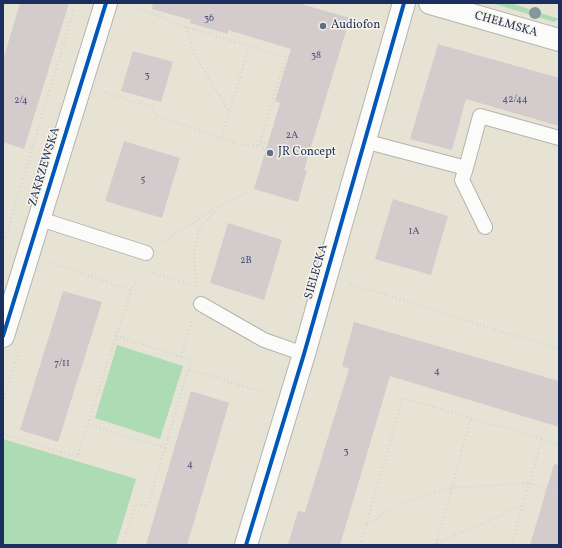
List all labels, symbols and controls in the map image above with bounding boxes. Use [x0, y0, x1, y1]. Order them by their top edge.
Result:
street label: CHEŁMSKA [473, 9, 539, 41]
house number: 36 [204, 13, 214, 25]
place label: Audiofon [331, 19, 380, 33]
marker: Audiofon [318, 21, 328, 31]
house number: 38 [311, 50, 321, 62]
house number: 3 [144, 70, 150, 82]
house number: 42/44 [502, 94, 528, 106]
house number: 2/4 [14, 95, 28, 107]
street label: ZAKRZEWSKA [26, 126, 64, 208]
house number: 2A [286, 130, 298, 142]
place label: JR Concept [278, 146, 336, 160]
marker: JR Concept [265, 148, 275, 158]
house number: 5 [141, 174, 145, 186]
house number: 1A [409, 226, 419, 238]
street label: SIELECKA [302, 243, 332, 301]
house number: 2B [240, 255, 252, 267]
house number: 7/11 [54, 358, 70, 370]
house number: 4 [434, 366, 440, 378]
house number: 3 [343, 446, 349, 458]
house number: 4 [187, 459, 193, 471]

